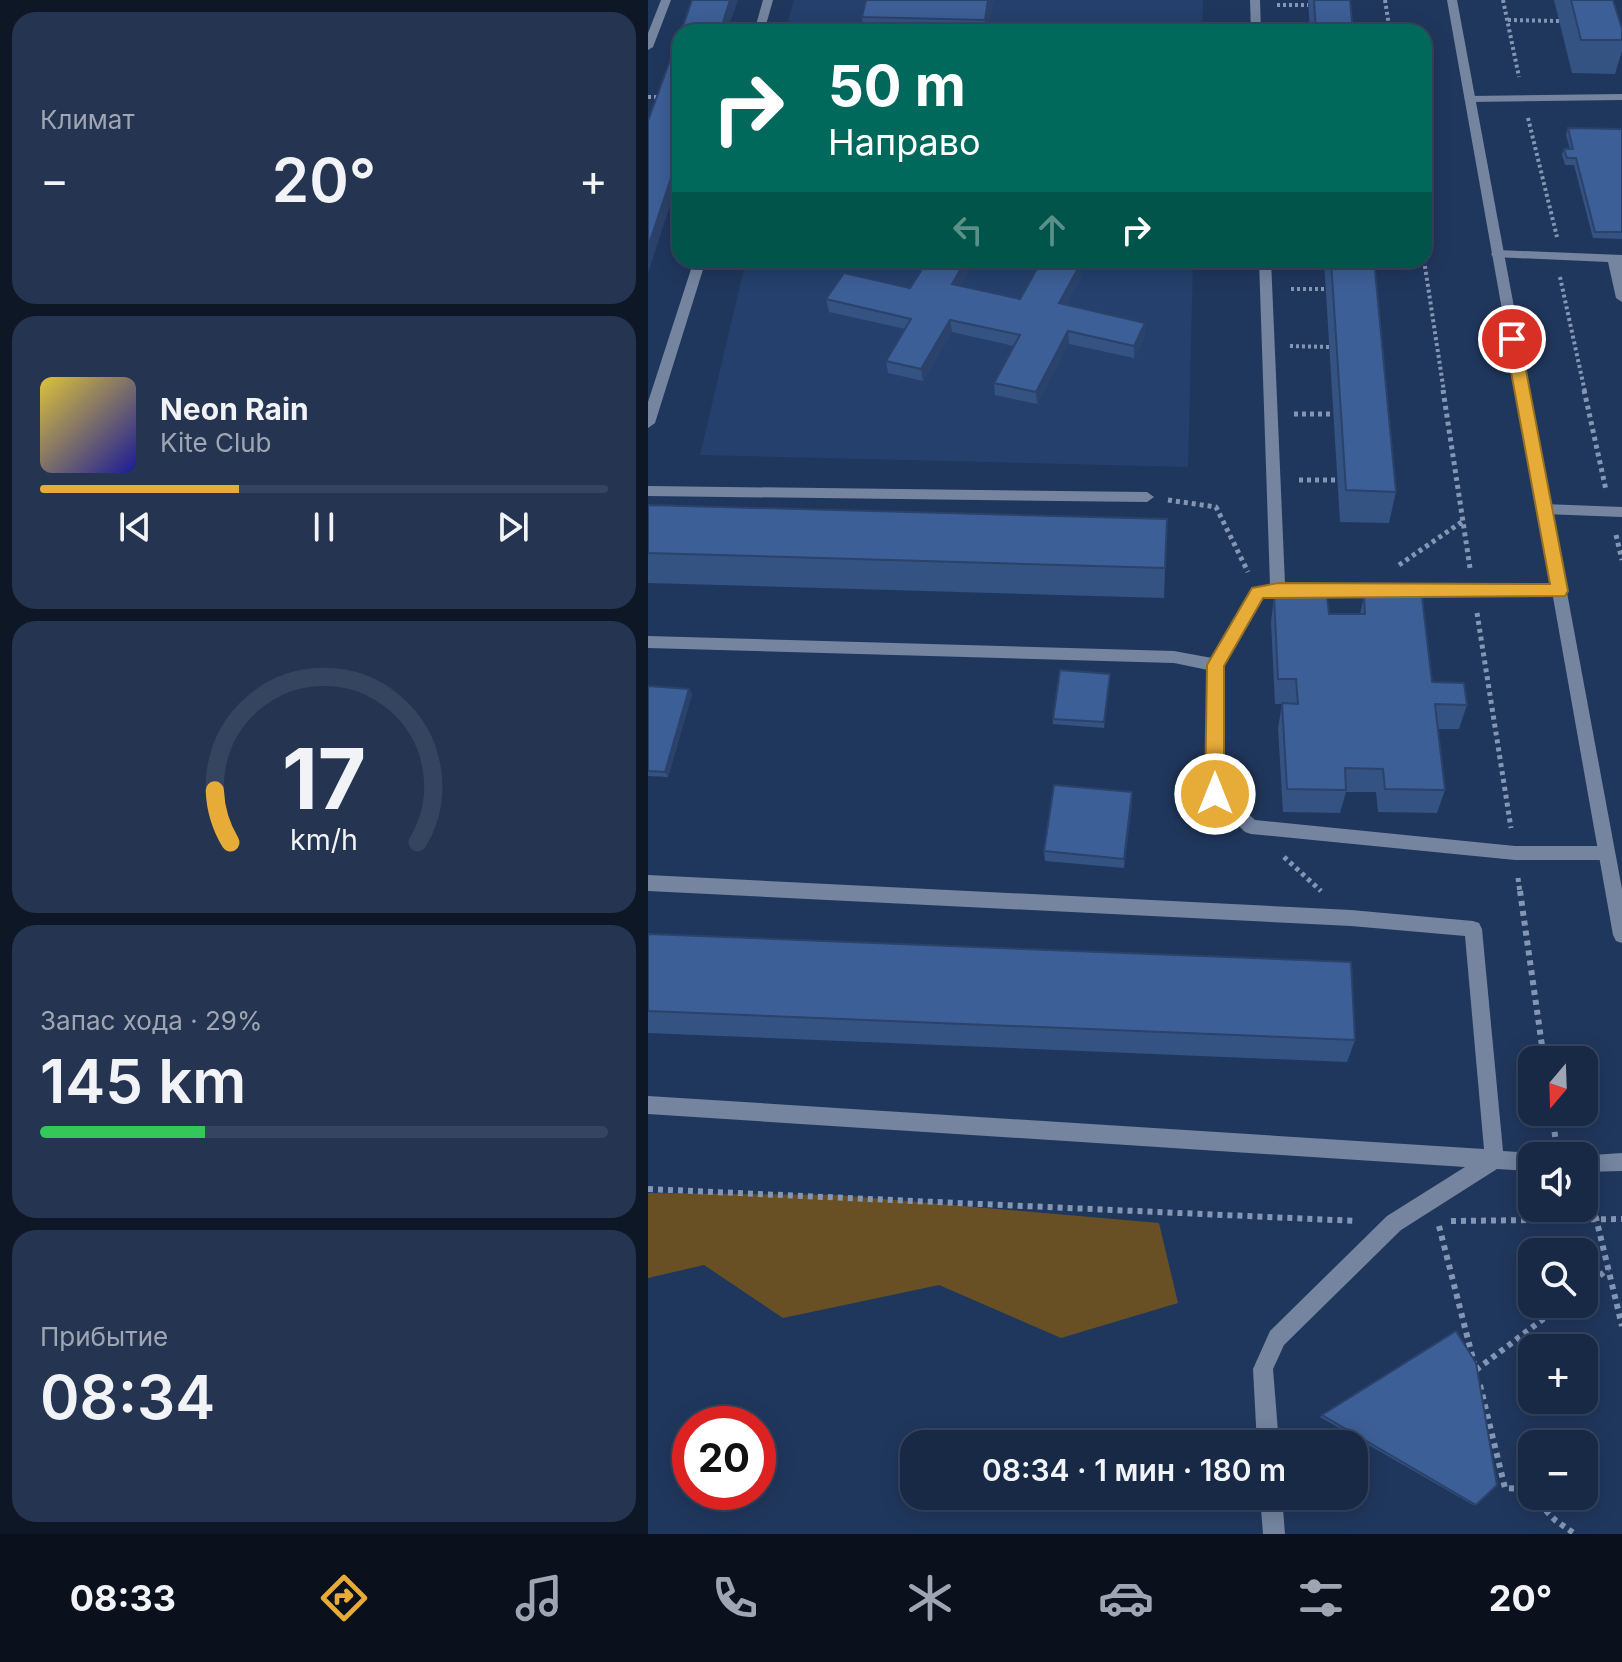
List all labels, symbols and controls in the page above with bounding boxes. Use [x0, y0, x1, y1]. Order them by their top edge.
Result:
text: 50 m [828, 52, 966, 120]
icon: right [696, 56, 800, 160]
text: Климат [40, 104, 135, 135]
text: Направо [828, 120, 981, 164]
text: 20° [272, 144, 376, 216]
text: − [40, 153, 69, 207]
text: + [579, 153, 608, 207]
icon: left [946, 208, 990, 252]
icon: ahead [1030, 208, 1074, 252]
icon: right [1114, 208, 1158, 252]
pin [1478, 305, 1546, 373]
icon: arrive [1490, 317, 1534, 361]
text: Neon Rain [160, 391, 309, 427]
text: Kite Club [160, 427, 271, 458]
icon: previous [113, 505, 157, 549]
icon: pause [302, 505, 346, 549]
icon: next [491, 505, 535, 549]
text: 17 [282, 728, 366, 829]
position arrow [1173, 752, 1257, 836]
text: km/h [290, 822, 358, 857]
text: Запас хода · 29% [40, 1005, 262, 1036]
text: 145 km [40, 1045, 246, 1117]
north arrow [1518, 1046, 1598, 1126]
map controls [1518, 1046, 1598, 1510]
button: sound [1518, 1142, 1598, 1222]
button: search [1518, 1238, 1598, 1318]
text: Прибытие [40, 1321, 168, 1352]
button: + [1518, 1334, 1598, 1414]
text: 08:34 [40, 1361, 215, 1433]
speed limit sign: 20 [672, 1406, 776, 1510]
button: − [1518, 1430, 1598, 1510]
text: 08:34 · 1 мин · 180 m [982, 1452, 1286, 1488]
icon: directions [316, 1570, 372, 1626]
icon: music [511, 1570, 567, 1626]
icon: phone [707, 1570, 763, 1626]
icon: climate [902, 1570, 958, 1626]
icon: car [1098, 1570, 1154, 1626]
icon: filters [1293, 1570, 1349, 1626]
text: 08:33 [70, 1576, 176, 1620]
text: 20° [1489, 1576, 1552, 1620]

